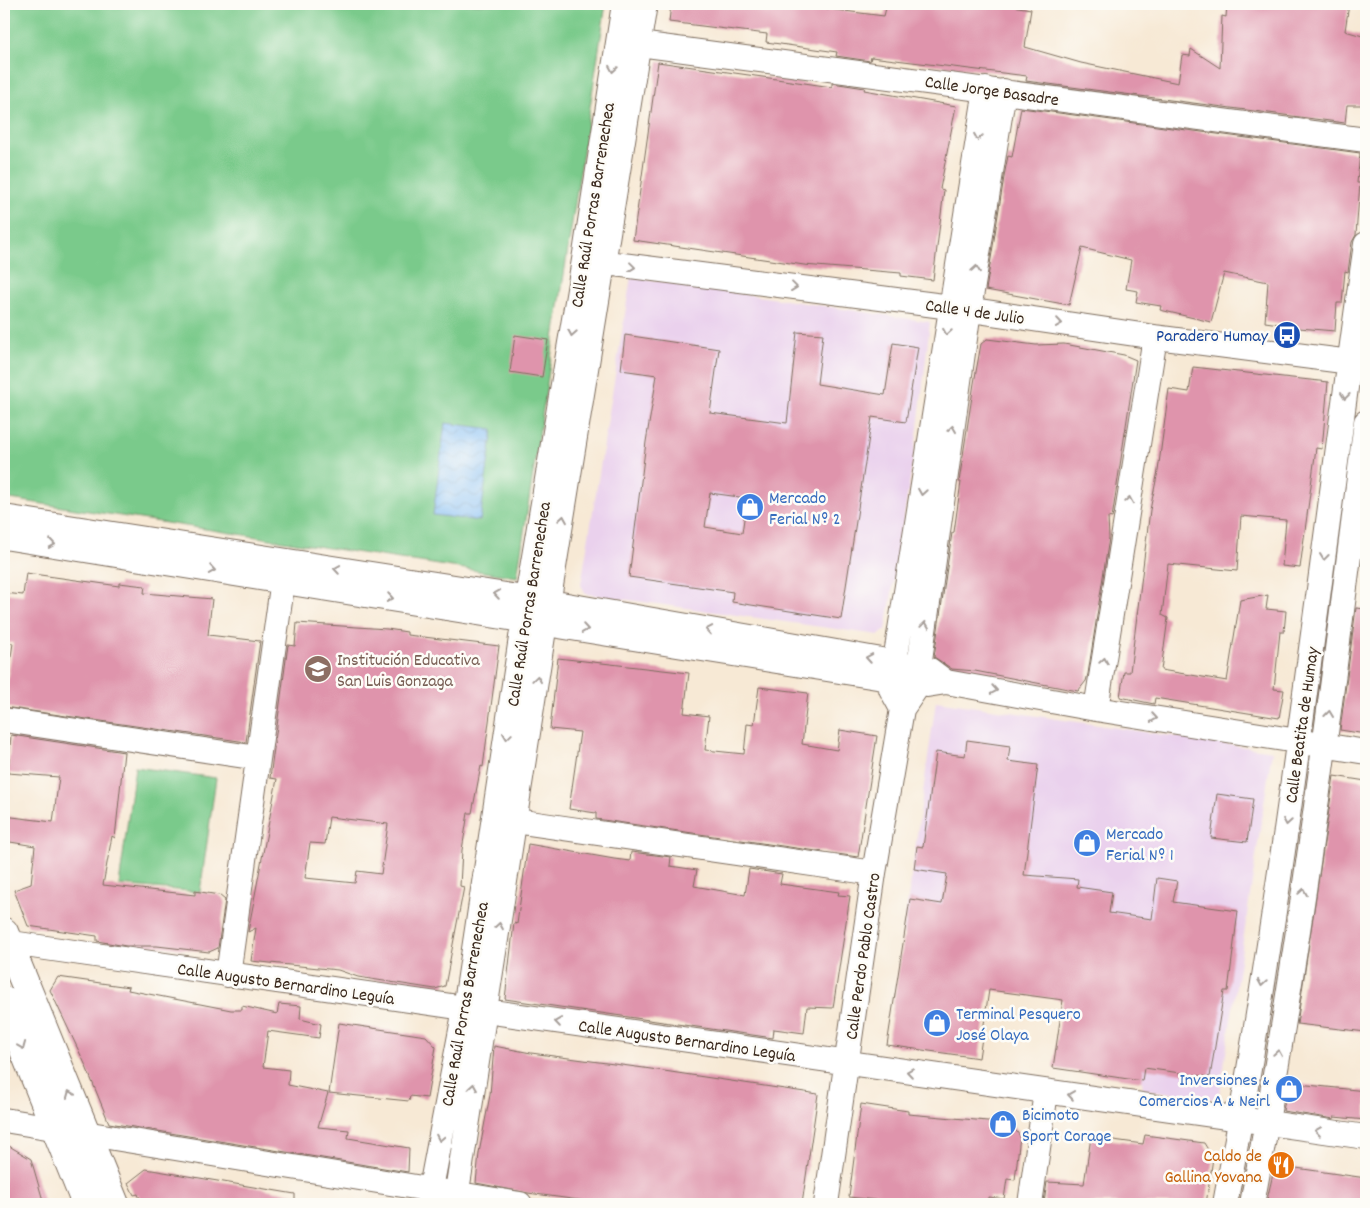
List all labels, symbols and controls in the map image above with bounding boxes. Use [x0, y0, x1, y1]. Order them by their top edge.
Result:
one-way arrow [608, 65, 619, 73]
street label: Calle Jorge Basadre [923, 71, 1060, 114]
street label: Calle Raúl Porras Barrenechea [566, 101, 623, 310]
one-way arrow [974, 132, 984, 141]
one-way arrow [629, 261, 637, 272]
one-way arrow [970, 264, 981, 272]
one-way arrow [790, 281, 798, 292]
street label: Calle 4 de Julio [923, 294, 1026, 333]
one-way arrow [1055, 317, 1063, 328]
bus stop icon: Paradero Humay [1272, 320, 1302, 350]
place label: Paradero Humay [1156, 325, 1269, 350]
one-way arrow [943, 328, 953, 336]
one-way arrow [567, 329, 577, 338]
one-way arrow [1340, 393, 1351, 401]
one-way arrow [947, 425, 957, 434]
place label: Mercado Ferial Nº 2 [769, 487, 841, 533]
one-way arrow [918, 488, 928, 497]
shop icon: Mercado Ferial Nº 2 [735, 492, 765, 522]
one-way arrow [1124, 496, 1134, 505]
street label: Calle Raúl Porras Barrenechea [502, 500, 559, 709]
one-way arrow [558, 515, 568, 523]
one-way arrow [48, 539, 56, 549]
one-way arrow [1319, 554, 1330, 562]
one-way arrow [208, 564, 217, 574]
one-way arrow [332, 564, 341, 574]
one-way arrow [493, 589, 501, 599]
one-way arrow [386, 592, 395, 602]
one-way arrow [919, 621, 930, 629]
one-way arrow [581, 624, 590, 634]
one-way arrow [705, 625, 713, 635]
street label: Calle Beatita de Humay [1280, 645, 1327, 805]
place label: Institución Educativa San Luis Gonzaga [337, 649, 480, 695]
one-way arrow [865, 653, 874, 663]
school or university icon: Institución Educativa San Luis Gonzaga [303, 654, 333, 684]
one-way arrow [1098, 656, 1108, 665]
one-way arrow [531, 675, 542, 683]
one-way arrow [989, 685, 998, 695]
one-way arrow [1324, 710, 1334, 718]
one-way arrow [1150, 713, 1158, 723]
one-way arrow [503, 731, 513, 740]
one-way arrow [1283, 818, 1293, 827]
place label: Mercado Ferial Nº 1 [1106, 823, 1174, 869]
shop icon: Mercado Ferial Nº 1 [1072, 828, 1102, 858]
street label: Calle Perdo Pablo Castro [840, 871, 889, 1041]
one-way arrow [1297, 888, 1308, 896]
street label: Calle Raúl Porras Barrenechea [436, 900, 497, 1109]
one-way arrow [493, 922, 504, 930]
street label: Calle Augusto Bernardino Leguía [176, 958, 396, 1013]
one-way arrow [1258, 979, 1268, 987]
place label: Terminal Pesquero José Olaya [956, 1003, 1081, 1049]
shop icon: Terminal Pesquero José Olaya [922, 1008, 952, 1038]
street label: Calle Augusto Bernardino Leguía [577, 1015, 797, 1070]
one-way arrow [554, 1017, 562, 1028]
one-way arrow [16, 1041, 26, 1050]
one-way arrow [1273, 1048, 1283, 1057]
one-way arrow [905, 1067, 913, 1078]
place label: Inversiones & Comercios A & Neirl [1139, 1069, 1271, 1115]
shop icon: Inversiones & Comercios A & Neirl [1274, 1074, 1304, 1104]
one-way arrow [468, 1083, 478, 1091]
one-way arrow [66, 1090, 76, 1099]
one-way arrow [1066, 1090, 1074, 1101]
place label: Bicimoto Sport Corage [1022, 1104, 1112, 1150]
shop icon: Bicimoto Sport Corage [988, 1109, 1018, 1139]
one-way arrow [1314, 1126, 1322, 1136]
one-way arrow [435, 1133, 445, 1142]
place label: Caldo de Gallina Yovana [1164, 1145, 1263, 1191]
restaurant icon: Caldo de Gallina Yovana [1266, 1150, 1296, 1180]

